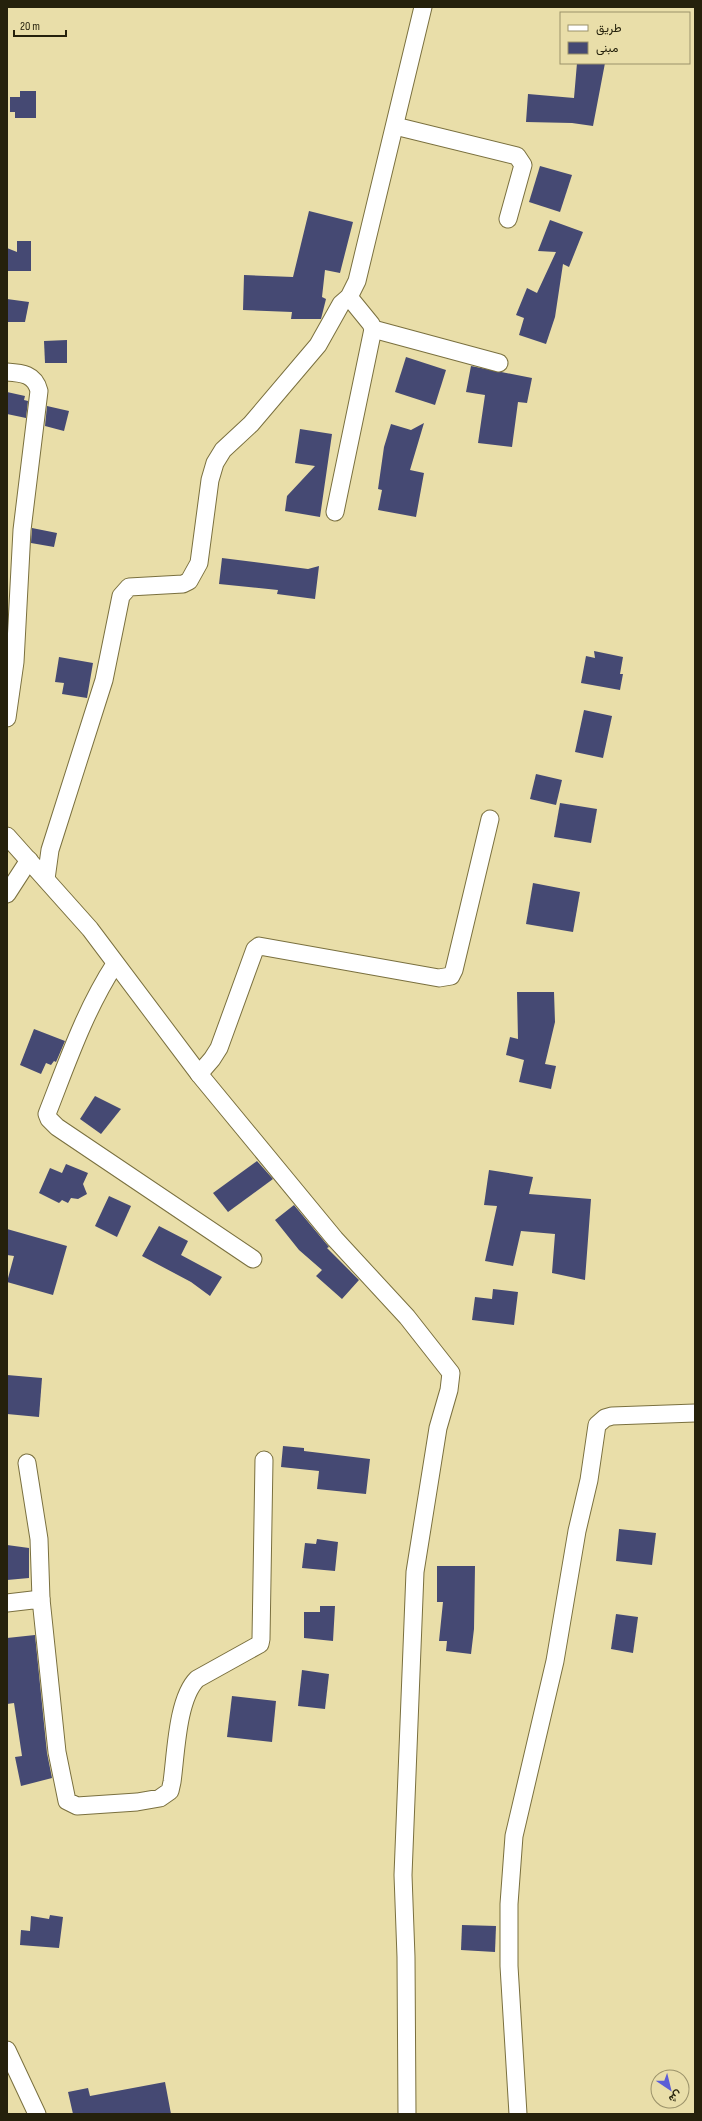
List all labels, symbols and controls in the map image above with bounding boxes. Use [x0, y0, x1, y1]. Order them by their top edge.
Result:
scale bar [14, 12, 66, 38]
legend [560, 12, 690, 64]
text: 20 m [20, 19, 40, 34]
text: طريق [596, 21, 622, 36]
text: مبنى [596, 41, 618, 56]
north arrow [650, 2069, 690, 2109]
text: ش [666, 2088, 685, 2106]

